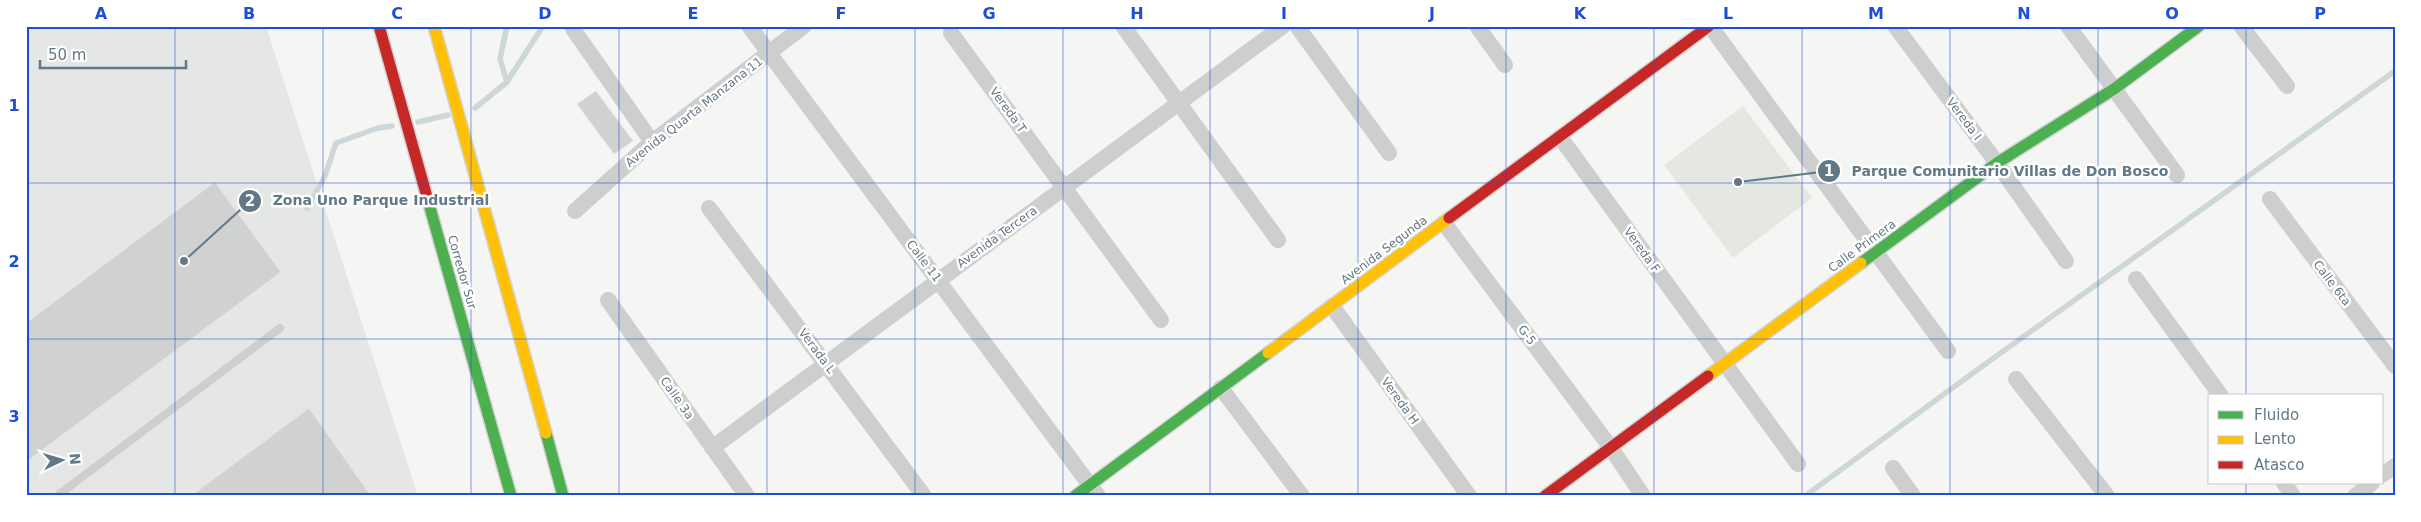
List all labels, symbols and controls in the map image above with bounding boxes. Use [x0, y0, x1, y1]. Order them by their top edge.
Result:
text: A [95, 4, 108, 23]
text: B [243, 4, 255, 23]
text: C [391, 4, 403, 23]
text: D [538, 4, 552, 23]
text: E [688, 4, 698, 23]
text: F [836, 4, 846, 23]
text: G [982, 4, 996, 23]
text: H [1130, 4, 1144, 23]
text: I [1281, 4, 1287, 23]
text: J [1428, 4, 1435, 23]
text: K [1574, 4, 1587, 23]
text: L [1723, 4, 1733, 23]
text: M [1868, 4, 1884, 23]
text: N [2017, 4, 2031, 23]
text: O [2165, 4, 2179, 23]
text: P [2314, 4, 2326, 23]
scale bar [40, 38, 186, 70]
text: 50 m [48, 46, 86, 64]
street label: Avenida Quarta Manzana 11 [623, 54, 765, 170]
street label: Vereda T [987, 85, 1030, 136]
street label: Vereda I [1944, 95, 1984, 143]
text: 1 [8, 96, 20, 115]
callout: Parque Comunitario Villas de Don Bosco [1817, 156, 2179, 185]
text: 1 [1824, 162, 1834, 180]
text: Parque Comunitario Villas de Don Bosco [1852, 163, 2169, 179]
callout: Zona Uno Parque Industrial [238, 186, 499, 215]
text: 2 [245, 192, 255, 210]
text: Zona Uno Parque Industrial [273, 192, 489, 208]
street label: Avenida Tercera [954, 203, 1040, 271]
street label: Avenida Segunda [1338, 213, 1430, 287]
street label: Calle Primera [1825, 217, 1899, 275]
street label: Vereda F [1621, 225, 1663, 275]
street label: Corredor Sur [445, 233, 479, 311]
street label: Calle 11 [904, 237, 944, 285]
text: 2 [8, 252, 20, 271]
street label: Calle 6ta [2310, 258, 2354, 308]
street label: G-5 [1515, 322, 1539, 348]
street label: Verada L [796, 326, 839, 376]
street label: Calle 3a [657, 374, 697, 422]
street label: Vereda H [1378, 375, 1422, 427]
legend [2208, 394, 2384, 484]
text: Fluido [2254, 406, 2299, 424]
text: 3 [8, 407, 20, 426]
text: Lento [2254, 430, 2296, 448]
north arrow [38, 434, 88, 484]
text: N [66, 452, 83, 465]
text: Atasco [2254, 456, 2304, 474]

